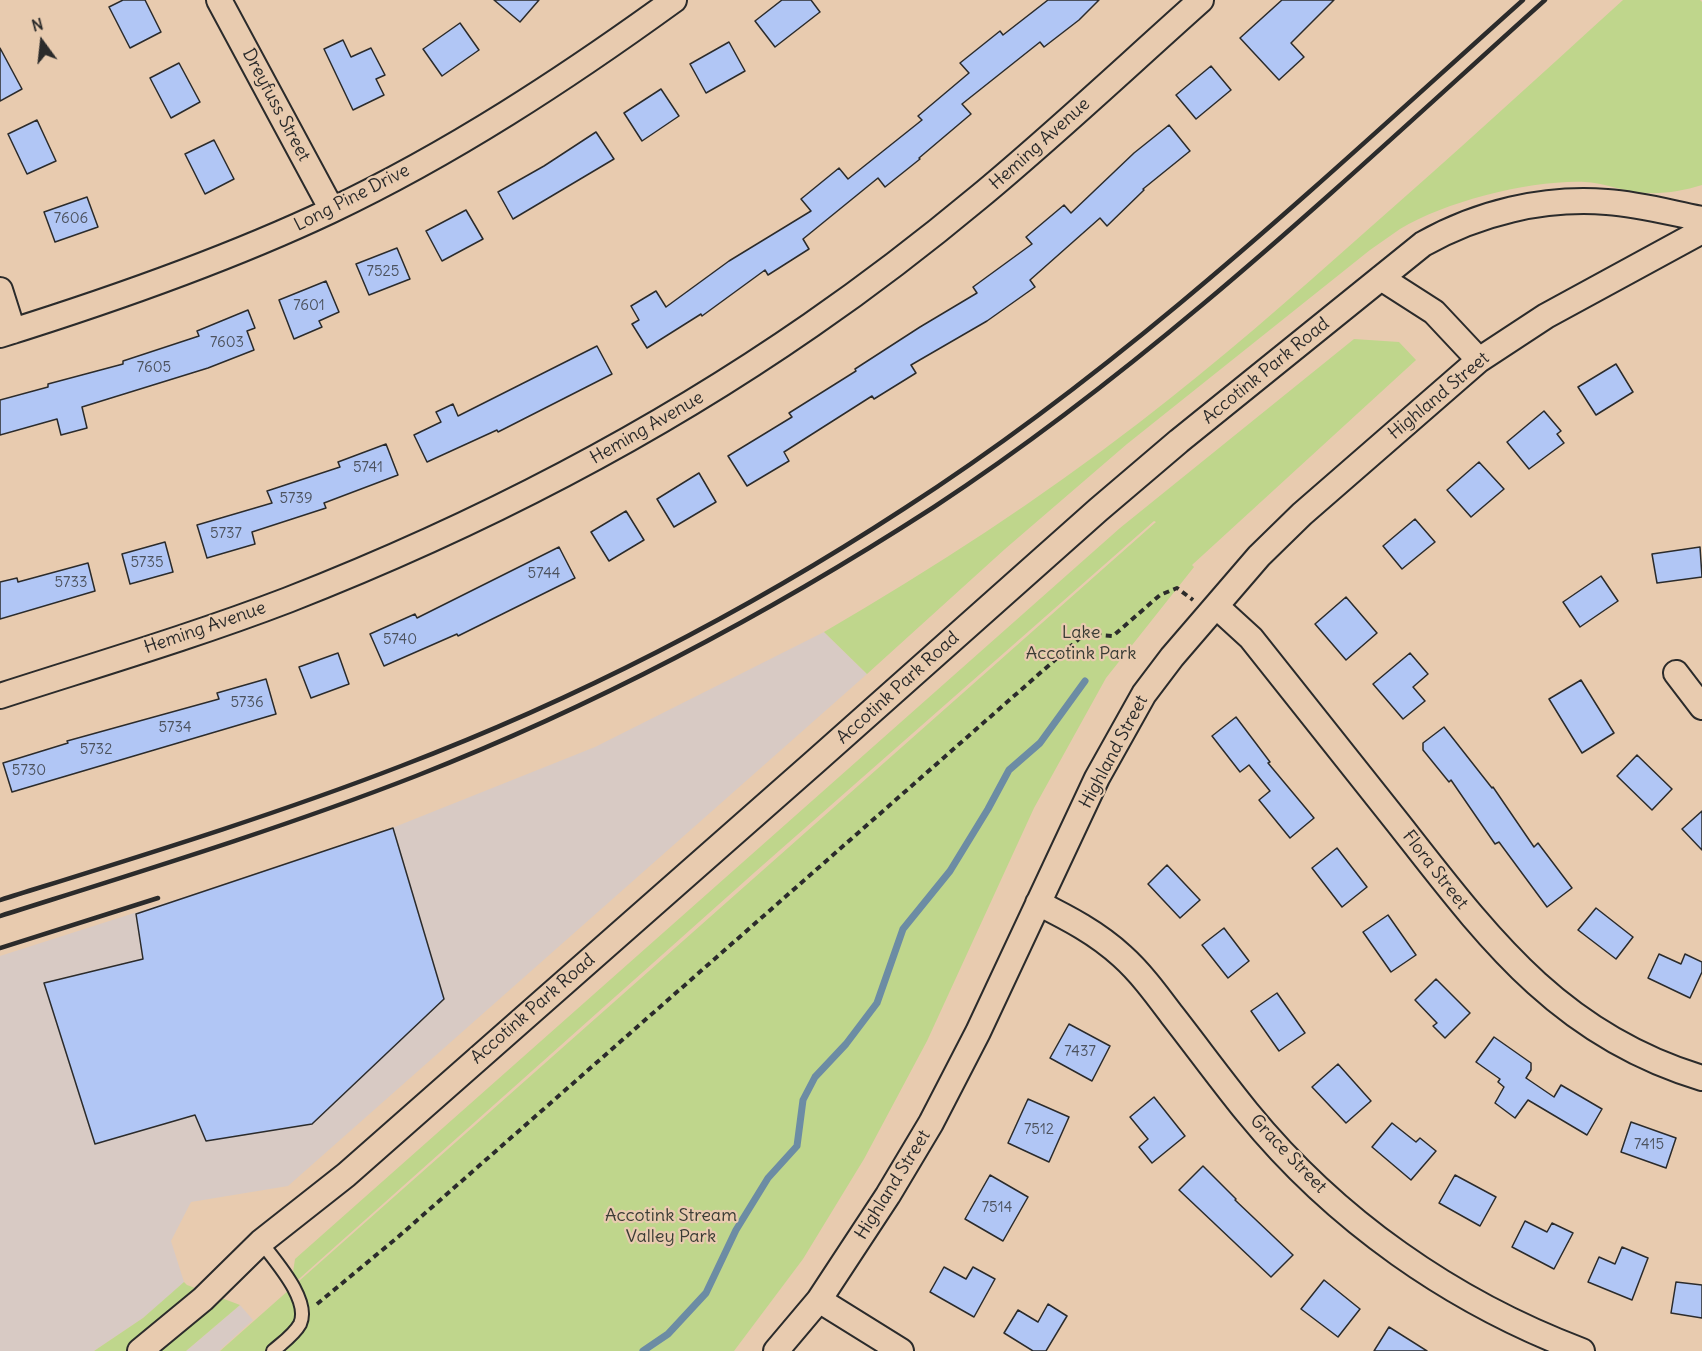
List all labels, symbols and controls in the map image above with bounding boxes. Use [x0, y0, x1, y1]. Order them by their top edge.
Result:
north arrow [12, 12, 72, 72]
text: N [29, 14, 45, 36]
street label: Dreyfuss Street [237, 45, 315, 165]
street label: Heming Avenue [985, 93, 1095, 195]
street label: Long Pine Drive [291, 160, 413, 236]
house number: 7606 [54, 210, 88, 228]
house number: 7525 [367, 263, 399, 281]
house number: 7601 [293, 297, 325, 315]
street label: Accotink Park Road [1198, 313, 1334, 429]
house number: 7603 [210, 334, 244, 352]
street label: Highland Street [1384, 348, 1494, 444]
house number: 7605 [137, 359, 171, 377]
street label: Heming Avenue [586, 387, 708, 469]
house number: 5741 [353, 459, 383, 477]
house number: 5739 [279, 490, 313, 508]
house number: 5737 [210, 525, 242, 543]
house number: 5735 [130, 554, 164, 572]
house number: 5744 [528, 565, 560, 583]
house number: 5733 [54, 574, 88, 592]
street label: Heming Avenue [141, 597, 269, 659]
park label: Lake Accotink Park [1026, 622, 1136, 664]
street label: Accotink Park Road [832, 627, 964, 749]
house number: 5740 [383, 631, 417, 649]
street label: Highland Street [1075, 692, 1153, 812]
house number: 5736 [230, 694, 264, 712]
house number: 5734 [158, 719, 192, 737]
house number: 5732 [80, 741, 112, 759]
house number: 5730 [12, 762, 46, 780]
street label: Flora Street [1398, 826, 1472, 914]
street label: Accotink Park Road [467, 949, 599, 1069]
house number: 7437 [1064, 1043, 1096, 1061]
street label: Grace Street [1245, 1110, 1331, 1198]
house number: 7512 [1024, 1121, 1054, 1139]
street label: Highland Street [851, 1126, 935, 1244]
house number: 7415 [1634, 1136, 1664, 1154]
house number: 7514 [982, 1199, 1012, 1217]
park label: Accotink Stream Valley Park [605, 1205, 737, 1248]

